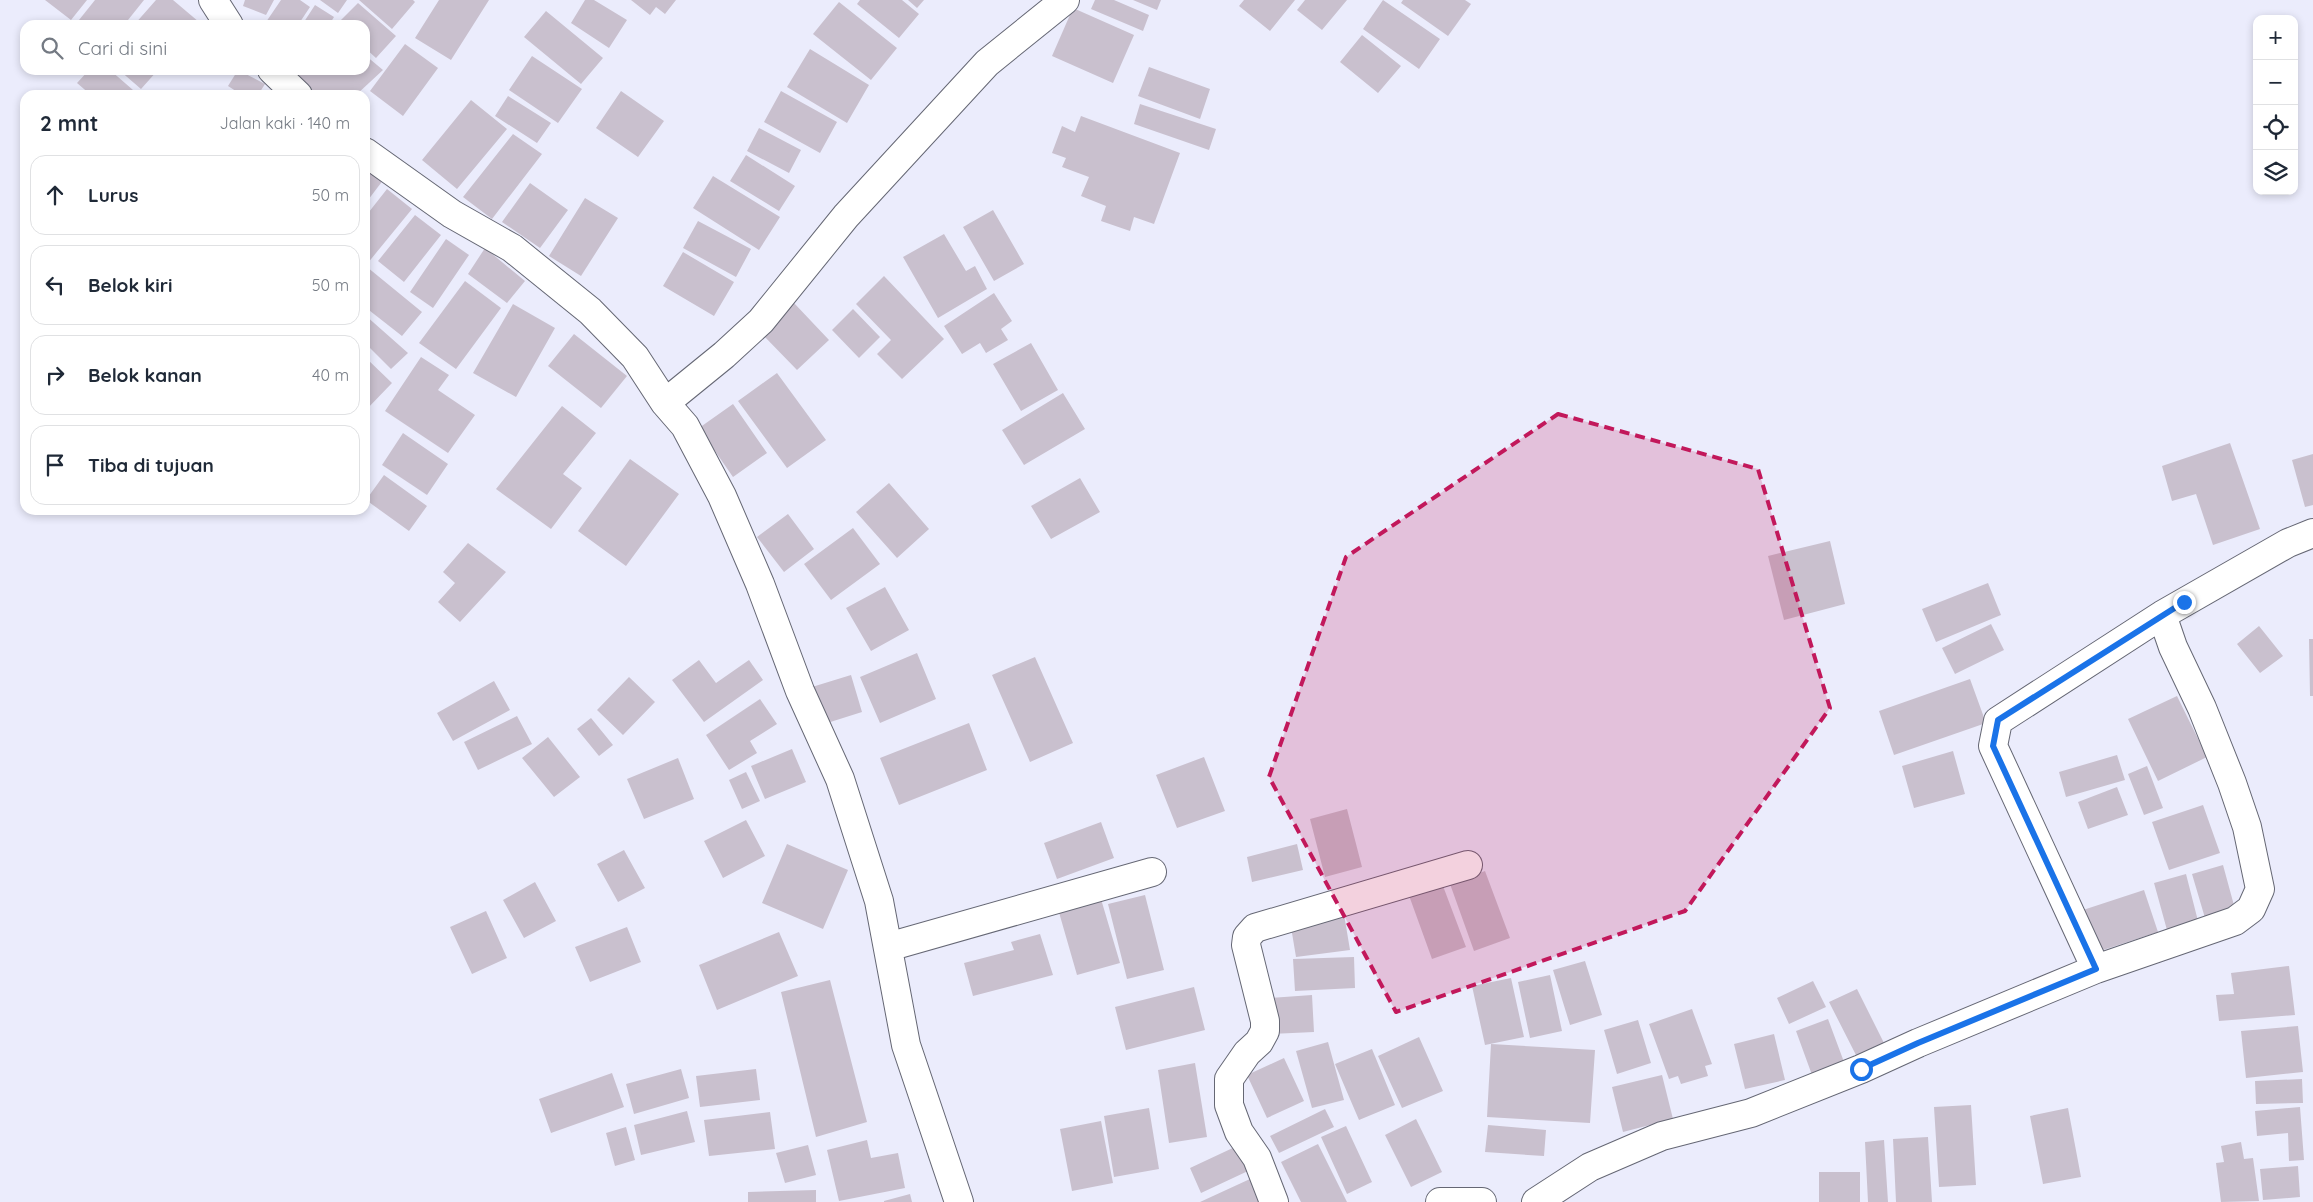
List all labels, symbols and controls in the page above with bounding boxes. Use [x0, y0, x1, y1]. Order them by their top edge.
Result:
map controls [2253, 15, 2298, 195]
button: + [2253, 15, 2298, 60]
search box [20, 20, 370, 75]
icon: search [38, 34, 66, 62]
text: Cari di sini [78, 36, 167, 60]
button: − [2253, 60, 2298, 105]
button: locate [2253, 105, 2298, 150]
text: 2 mnt [40, 110, 98, 136]
text: Jalan kaki · 140 m [220, 113, 350, 133]
button: layers [2253, 150, 2298, 195]
icon: ahead [41, 181, 69, 209]
text: Lurus [88, 183, 138, 207]
text: 50 m [312, 185, 349, 205]
icon: left [41, 271, 69, 299]
text: Belok kiri [88, 273, 173, 297]
text: 50 m [312, 275, 349, 295]
icon: right [41, 361, 69, 389]
text: Belok kanan [88, 363, 202, 387]
text: 40 m [312, 365, 349, 385]
icon: arrive [41, 451, 69, 479]
text: Tiba di tujuan [88, 453, 214, 477]
route end [2173, 591, 2196, 614]
route start [1850, 1058, 1873, 1081]

